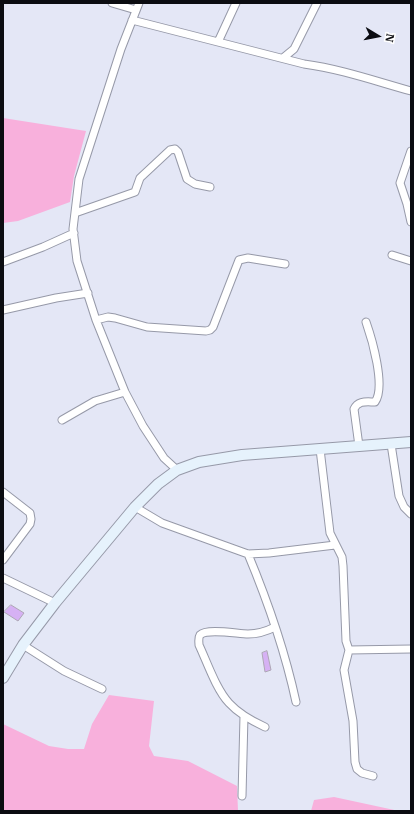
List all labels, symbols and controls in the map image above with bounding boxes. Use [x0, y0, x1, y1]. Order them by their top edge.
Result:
north arrow [358, 16, 398, 56]
text: N [382, 33, 397, 44]

